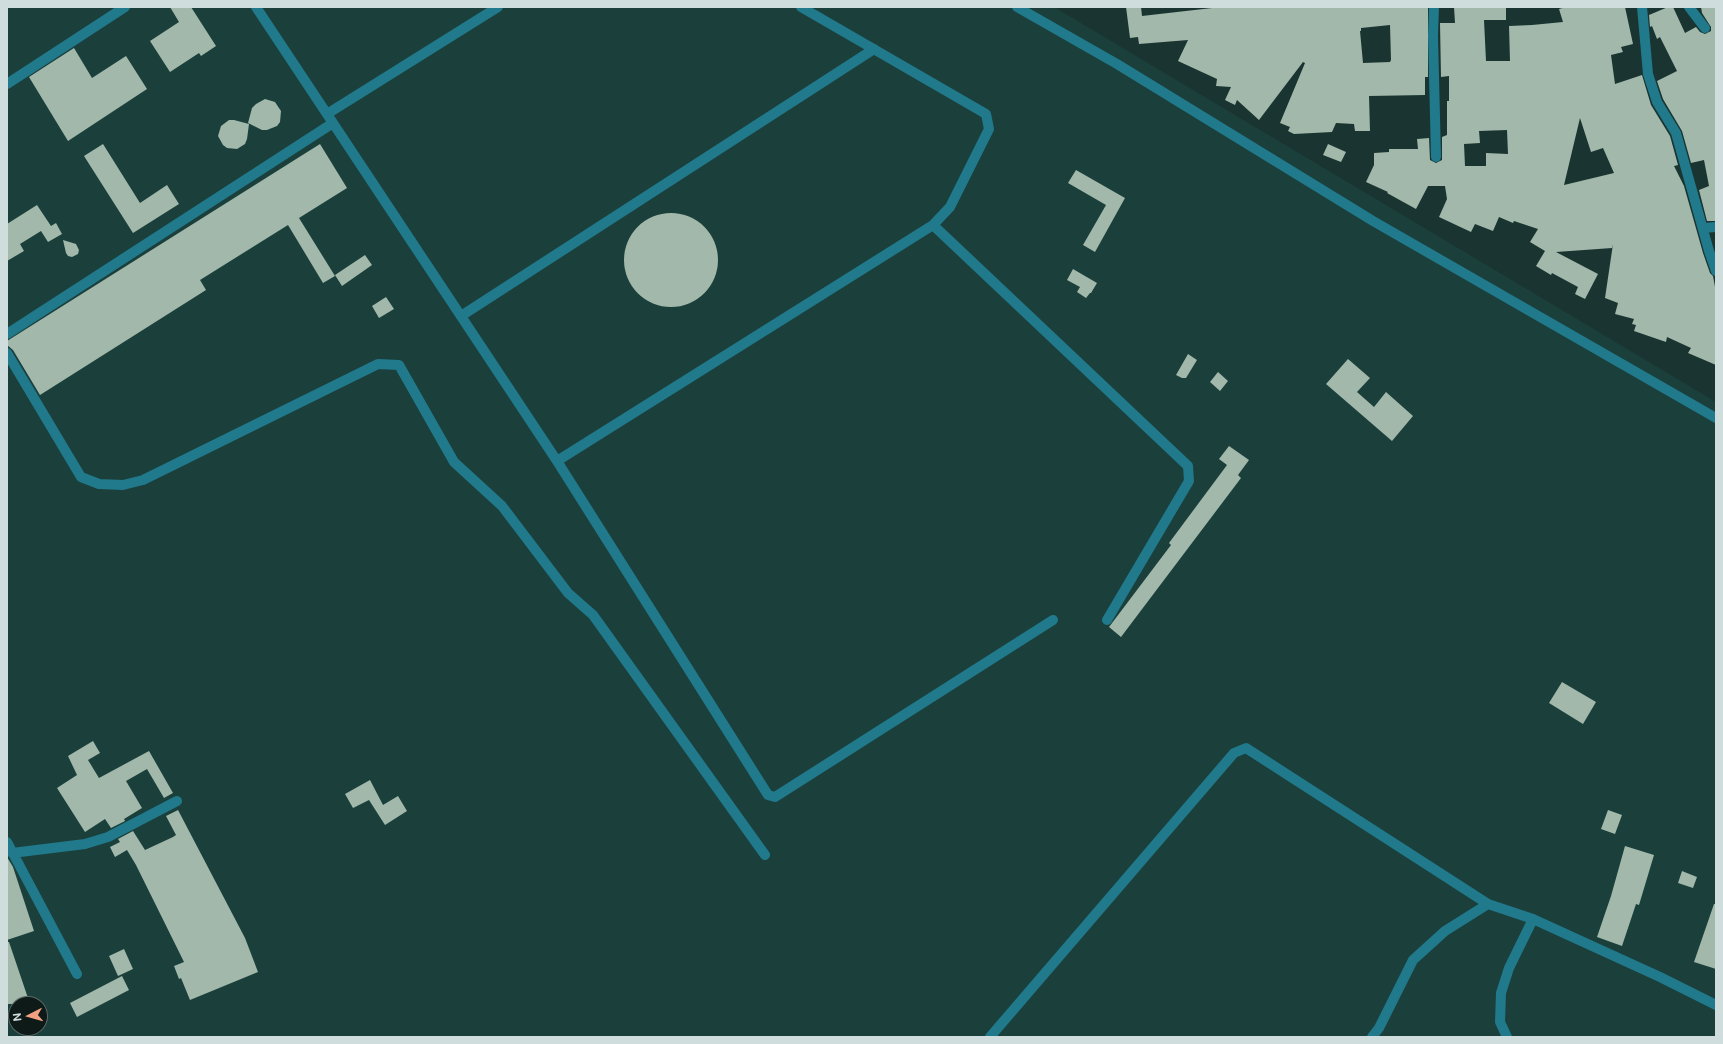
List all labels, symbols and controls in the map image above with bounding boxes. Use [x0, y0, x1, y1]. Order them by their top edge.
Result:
north arrow [8, 996, 48, 1036]
text: N [11, 1012, 23, 1022]

